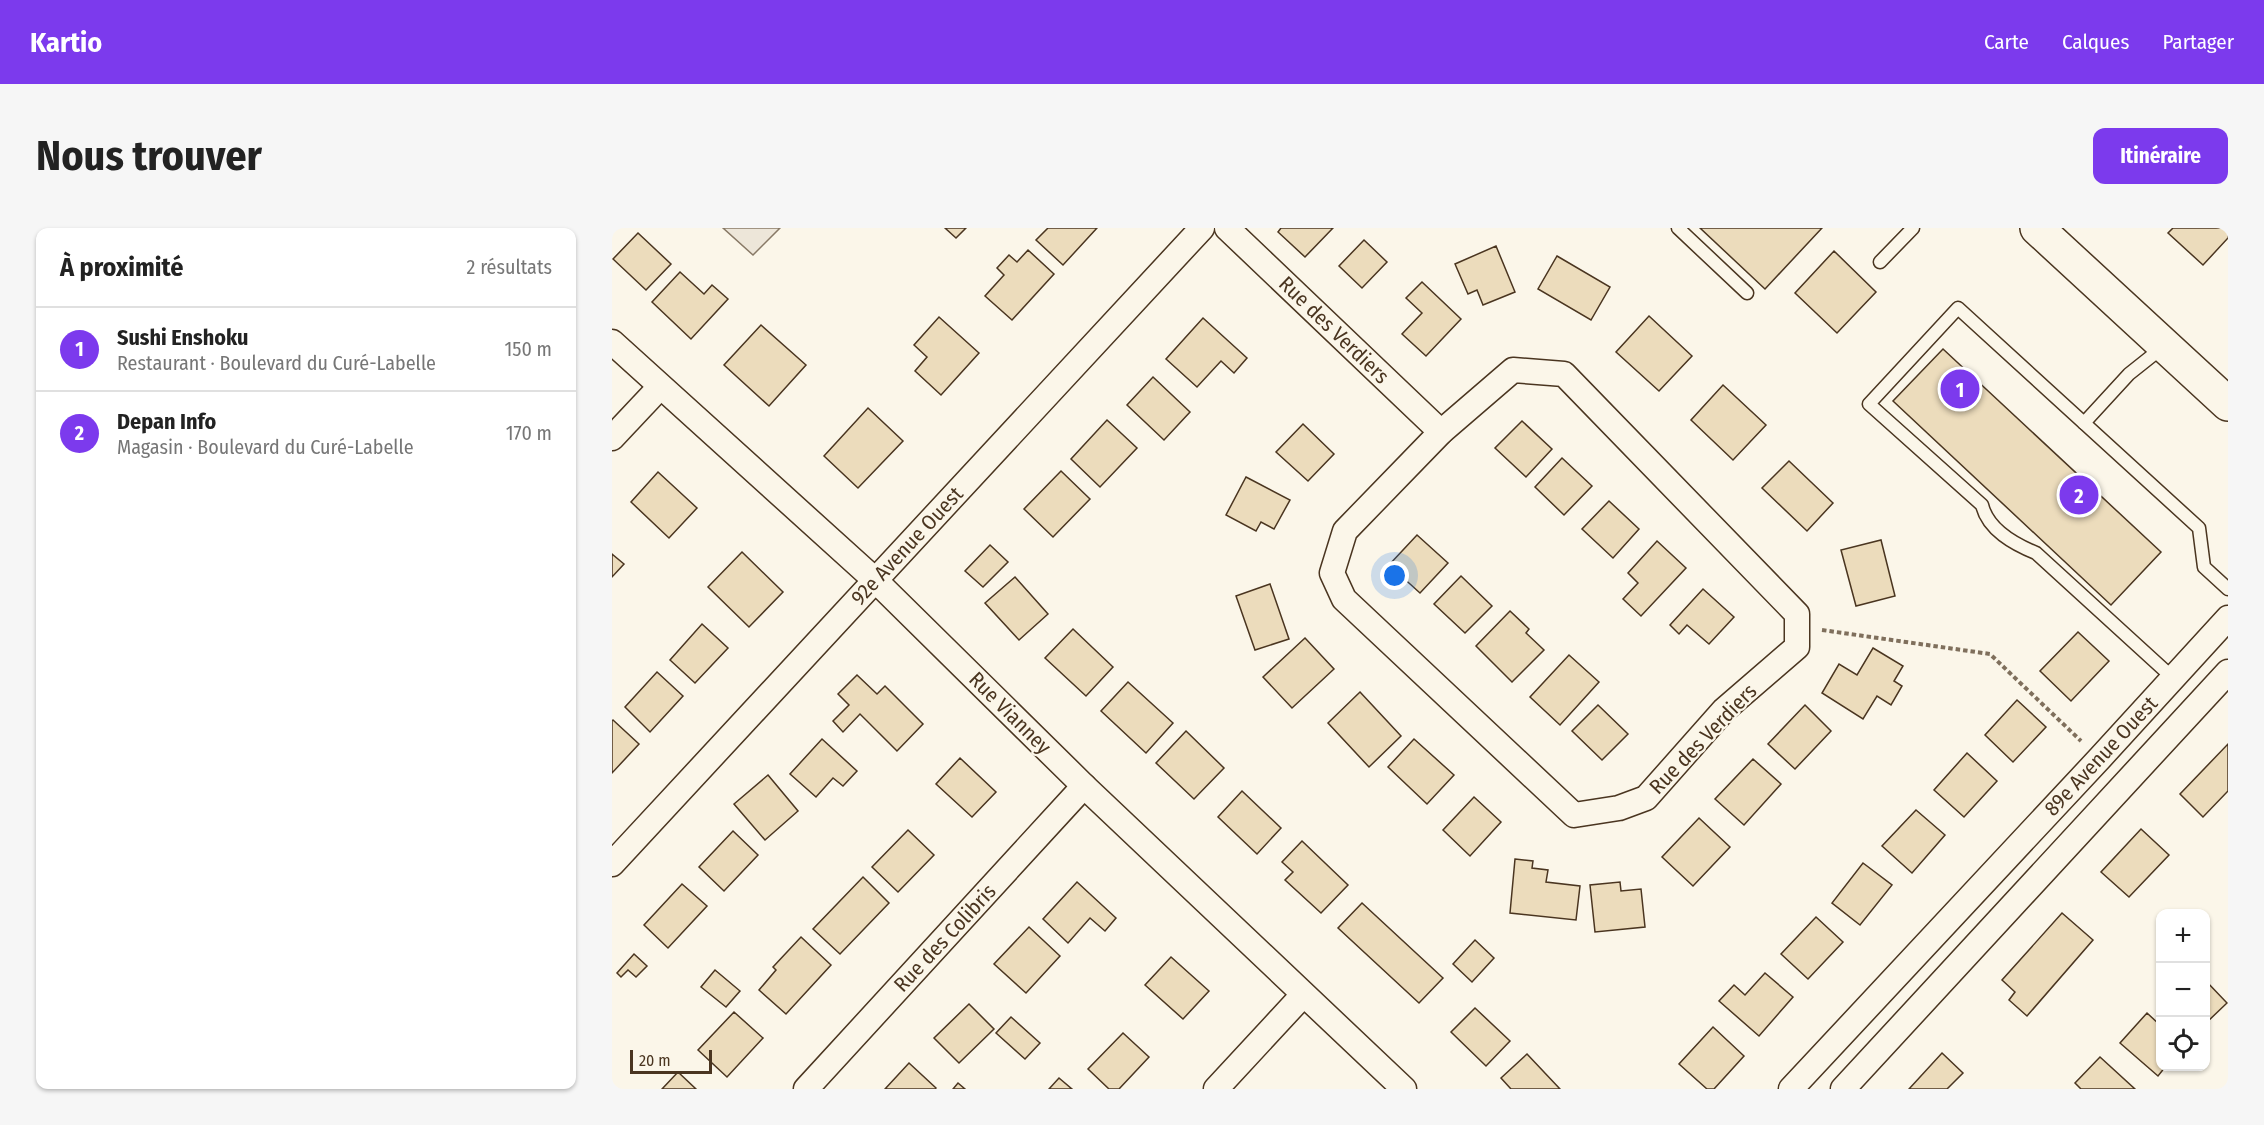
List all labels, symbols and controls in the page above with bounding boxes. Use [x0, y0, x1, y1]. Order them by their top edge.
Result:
text: Kartio [30, 26, 102, 59]
text: Carte [1984, 29, 2029, 55]
text: Calques [2062, 29, 2129, 55]
text: Partager [2162, 29, 2234, 55]
button: Itinéraire [2093, 128, 2228, 184]
text: Nous trouver [36, 131, 262, 181]
text: À proximité [60, 252, 183, 283]
text: 2 résultats [467, 255, 552, 279]
street label: Rue des Verdiers [1273, 271, 1395, 389]
text: Sushi Enshoku [117, 324, 248, 351]
text: 1 [75, 337, 84, 361]
text: 150 m [505, 337, 552, 361]
text: Restaurant · Boulevard du Curé-Labelle [117, 351, 436, 375]
pin: 1 [1940, 366, 1980, 412]
text: Depan Info [117, 408, 216, 435]
text: 2 [75, 421, 84, 445]
text: 170 m [506, 421, 552, 445]
text: Magasin · Boulevard du Curé-Labelle [117, 435, 414, 459]
pin: 2 [2060, 472, 2098, 518]
street label: 92e Avenue Ouest [846, 481, 969, 611]
your location [1380, 561, 1409, 590]
street label: Rue Vianney [963, 666, 1057, 760]
street label: Rue des Verdiers [1644, 678, 1762, 800]
street label: 89e Avenue Ouest [2039, 691, 2163, 821]
street label: Rue des Colibris [888, 879, 1002, 997]
map controls [2156, 909, 2210, 1071]
button: + [2156, 909, 2210, 963]
button: − [2156, 963, 2210, 1017]
button: locate [2156, 1017, 2210, 1071]
scale bar [630, 1047, 712, 1074]
text: 20 m [639, 1051, 670, 1070]

